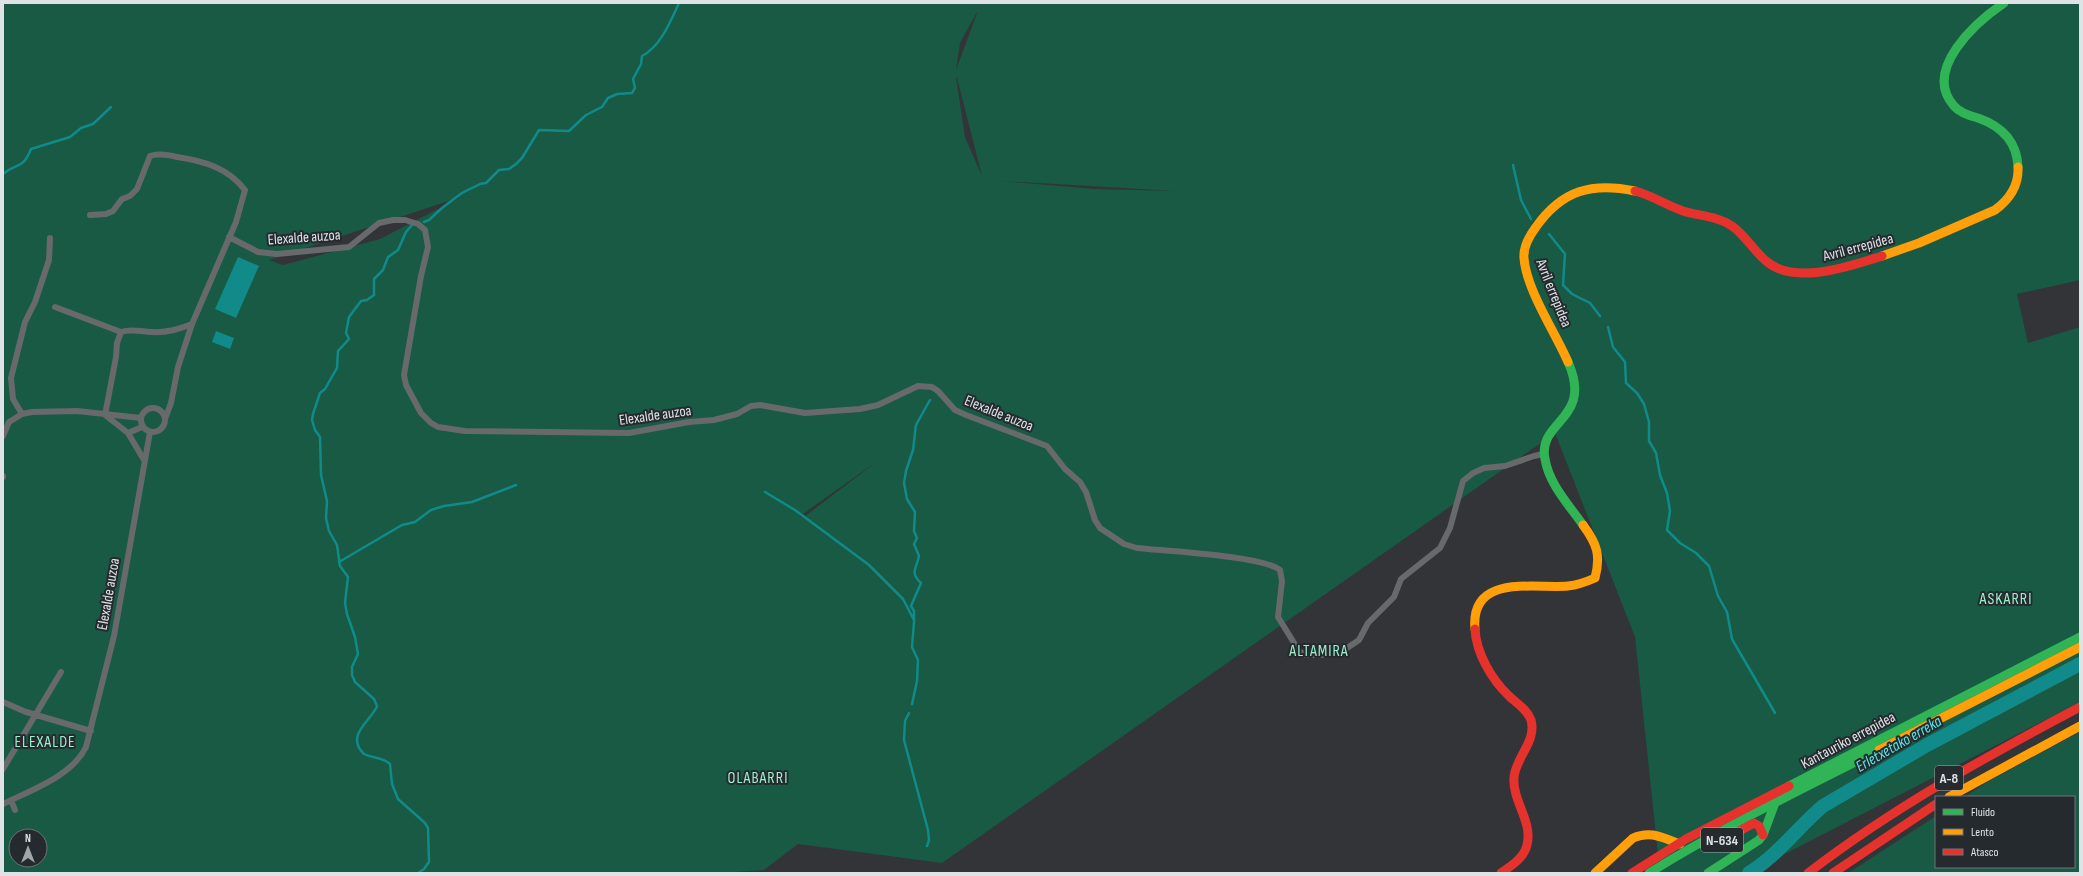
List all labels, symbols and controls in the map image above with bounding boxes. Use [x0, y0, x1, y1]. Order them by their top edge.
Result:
street label: Elexalde auzoa [267, 225, 341, 250]
street label: Avril errepidea [1820, 229, 1895, 266]
street label: Avril errepidea [1531, 255, 1576, 330]
street label: Elexalde auzoa [962, 391, 1036, 436]
street label: Elexalde auzoa [618, 401, 693, 430]
street label: Elexalde auzoa [93, 556, 124, 632]
district label: ASKARRI [1979, 590, 2032, 609]
district label: ALTAMIRA [1288, 642, 1349, 661]
street label: Kantauriko errepidea [1798, 707, 1899, 773]
water label: Erletxetako erreka [1852, 712, 1946, 777]
district label: ELEXALDE [14, 733, 76, 752]
road number: A-8 [1935, 766, 1963, 790]
district label: OLABARRI [728, 769, 788, 788]
legend [1935, 796, 2075, 868]
text: Fluido [1971, 805, 1995, 820]
text: Lento [1971, 825, 1994, 840]
north arrow [8, 828, 48, 868]
road number: N-634 [1701, 828, 1743, 852]
text: N [25, 832, 31, 845]
text: Atasco [1970, 845, 1998, 860]

